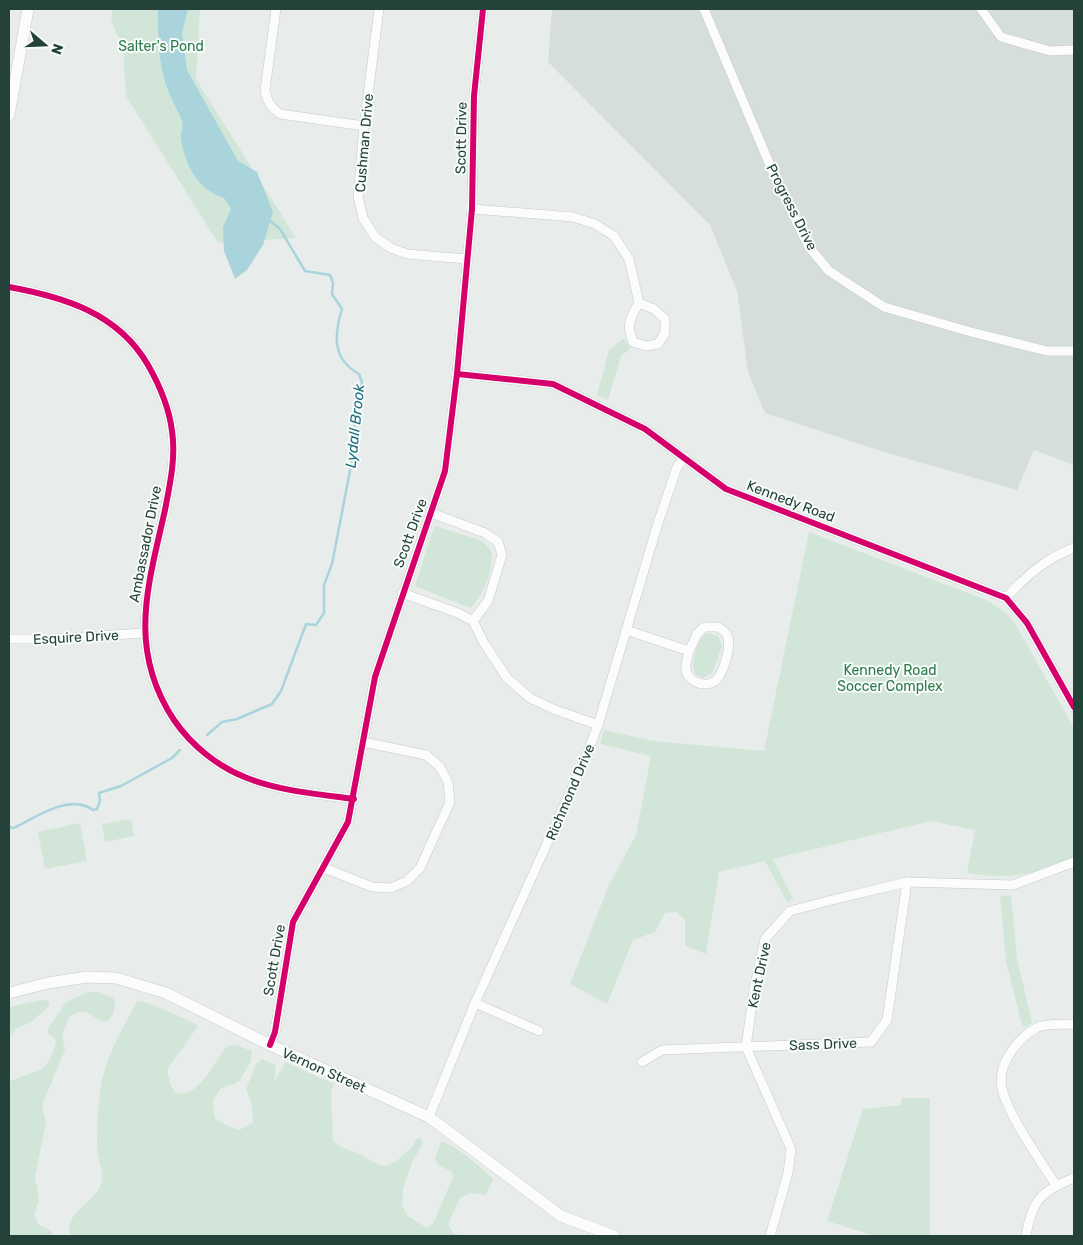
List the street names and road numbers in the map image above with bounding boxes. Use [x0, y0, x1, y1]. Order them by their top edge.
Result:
street label: Cushman Drive [352, 93, 377, 193]
street label: Scott Drive [452, 101, 471, 174]
street label: Progress Drive [762, 161, 821, 254]
street label: Kennedy Road [744, 477, 837, 526]
street label: Ambassador Drive [126, 484, 165, 604]
street label: Scott Drive [390, 496, 431, 570]
street label: Esquire Drive [33, 627, 120, 648]
street label: Richmond Drive [542, 741, 599, 843]
street label: Scott Drive [260, 923, 289, 997]
street label: Kent Drive [744, 941, 775, 1010]
street label: Sass Drive [789, 1035, 857, 1054]
street label: Vernon Street [279, 1044, 369, 1097]

